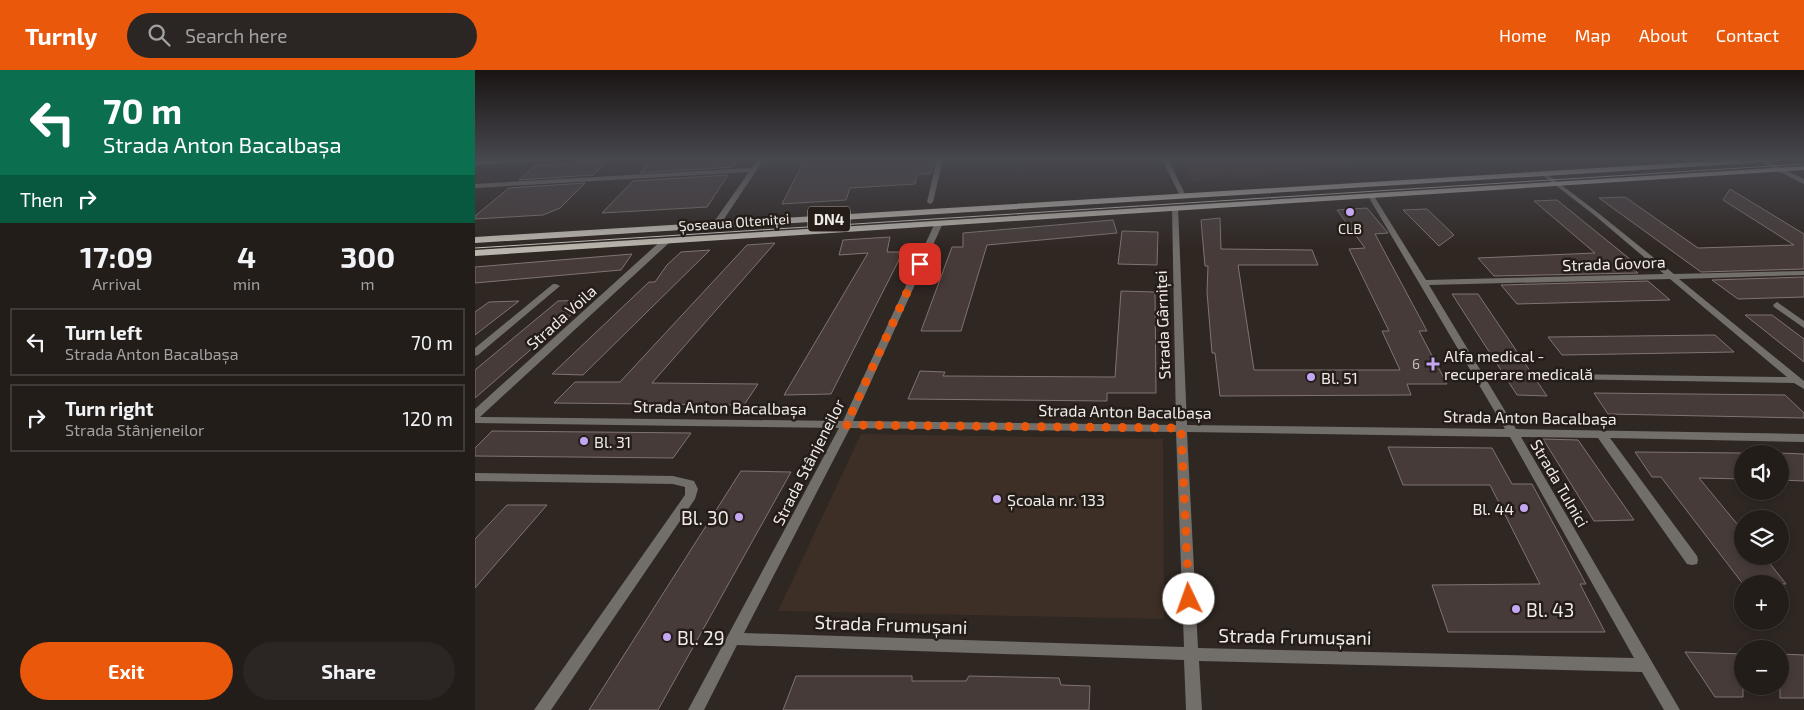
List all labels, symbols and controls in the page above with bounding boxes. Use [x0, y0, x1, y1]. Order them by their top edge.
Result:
search box [127, 13, 477, 58]
text: Turnly [25, 21, 97, 50]
icon: search [145, 21, 173, 49]
text: Search here [185, 24, 287, 47]
text: Home [1499, 24, 1547, 46]
text: Map [1575, 24, 1611, 46]
text: About [1639, 24, 1688, 46]
text: Contact [1716, 24, 1779, 46]
text: 70 m [103, 89, 182, 131]
icon: left [20, 90, 85, 155]
text: Strada Anton Bacalbașa [103, 131, 342, 157]
icon: right [73, 185, 101, 213]
text: Then [20, 188, 63, 211]
road number: DN4 [808, 206, 850, 232]
marker: CLB [1344, 206, 1356, 218]
street label: Șoseaua Olteniței [678, 210, 790, 235]
place label: CLB [1338, 220, 1362, 237]
text: 17:09 [80, 238, 153, 274]
text: 4 [237, 238, 256, 274]
text: 300 [340, 238, 395, 274]
pin [899, 243, 941, 285]
icon: arrive [906, 250, 934, 278]
street label: Strada Govora [1562, 252, 1666, 274]
street label: Strada Gârniței [1151, 270, 1175, 380]
text: Arrival [92, 274, 141, 293]
text: min [233, 274, 260, 293]
text: m [361, 274, 375, 293]
street label: Strada Voila [522, 281, 600, 353]
text: Turn left [65, 321, 142, 344]
icon: left [22, 328, 50, 356]
text: 70 m [411, 331, 453, 354]
text: Strada Anton Bacalbașa [65, 344, 239, 363]
place label: Alfa medical - recuperare medicală [1444, 346, 1593, 383]
house number: 6 [1412, 355, 1420, 372]
marker: Alfa medical - recuperare medicală [1426, 357, 1440, 371]
place label: Bl. 51 [1321, 368, 1358, 387]
marker: Bl. 51 [1305, 371, 1317, 383]
street label: Strada Stânjeneilor [768, 395, 849, 529]
street label: Strada Anton Bacalbașa [633, 396, 807, 420]
text: Turn right [65, 397, 153, 420]
street label: Strada Anton Bacalbașa [1038, 400, 1212, 424]
icon: right [22, 404, 50, 432]
street label: Strada Anton Bacalbașa [1443, 406, 1617, 430]
text: 120 m [402, 407, 453, 430]
text: Strada Stânjeneilor [65, 420, 204, 439]
place label: Bl. 31 [594, 432, 631, 451]
marker: Bl. 31 [578, 435, 590, 447]
street label: Strada Tulnici [1527, 436, 1593, 530]
map controls [1734, 445, 1789, 695]
button: sound [1734, 445, 1789, 500]
place label: Școala nr. 133 [1007, 490, 1105, 511]
marker: Școala nr. 133 [991, 493, 1003, 505]
place label: Bl. 44 [1472, 499, 1514, 518]
marker: Bl. 44 [1518, 502, 1530, 514]
place label: Bl. 30 [681, 506, 729, 529]
button: layers [1734, 510, 1789, 565]
marker: Bl. 30 [733, 511, 745, 523]
position arrow [1162, 572, 1214, 624]
button: + [1734, 575, 1789, 630]
place label: Bl. 43 [1526, 598, 1574, 621]
marker: Bl. 43 [1510, 603, 1522, 615]
street label: Strada Frumușani [814, 610, 968, 640]
street label: Strada Frumușani [1218, 623, 1372, 651]
place label: Bl. 29 [677, 626, 725, 649]
marker: Bl. 29 [661, 631, 673, 643]
button: − [1734, 640, 1789, 695]
button: Exit [20, 642, 233, 700]
button: Share [243, 642, 455, 700]

